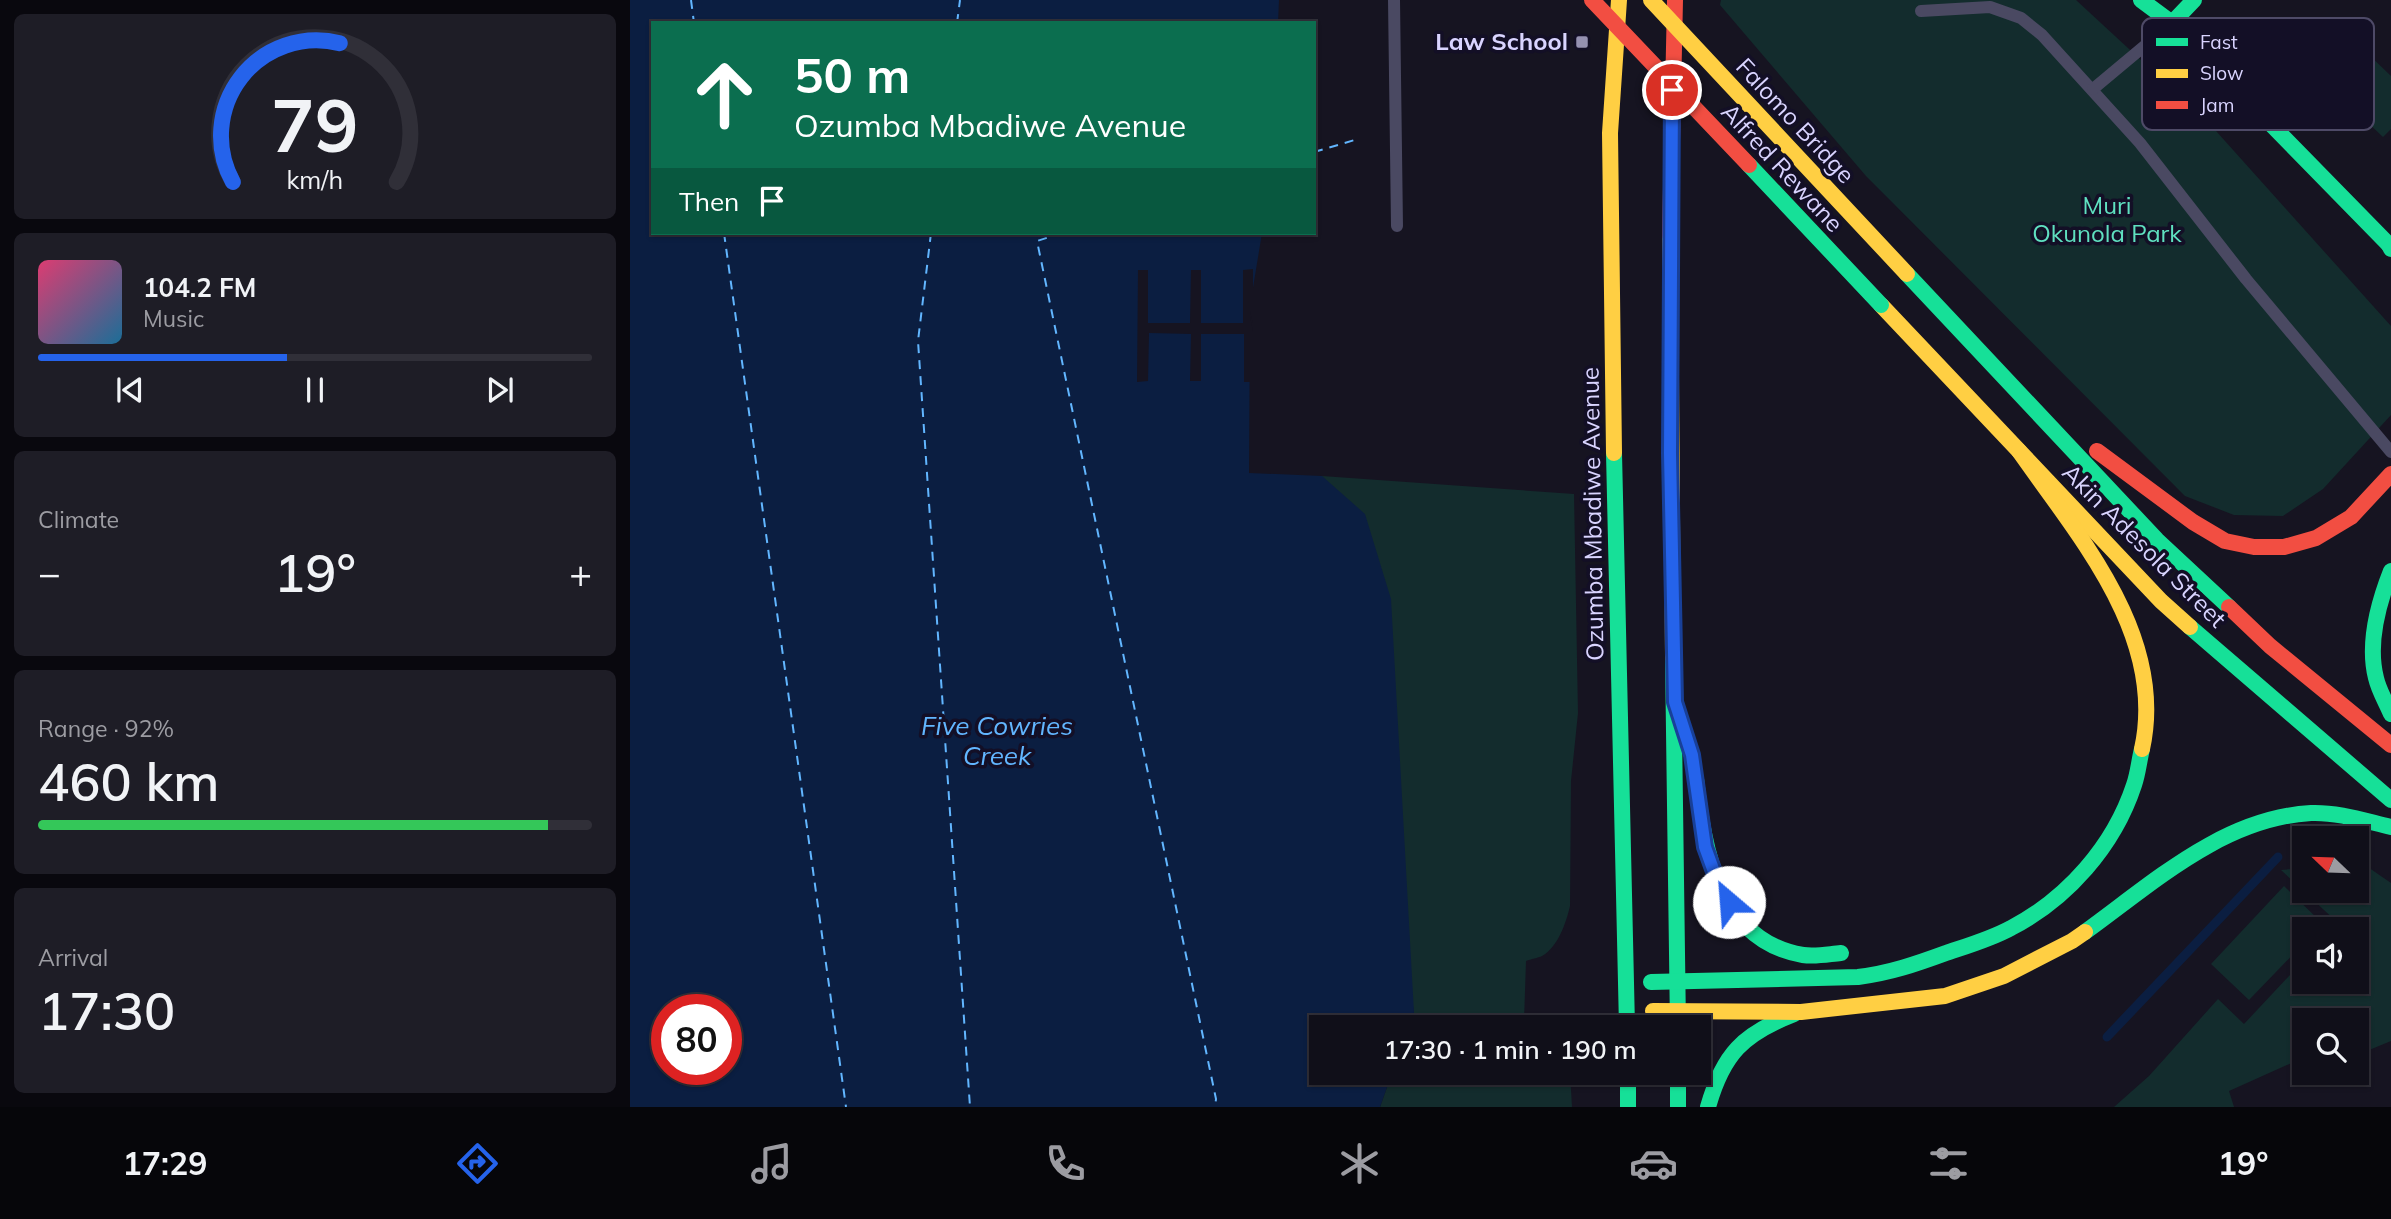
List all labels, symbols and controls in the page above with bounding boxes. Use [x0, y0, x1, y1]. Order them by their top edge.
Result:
legend [2142, 18, 2374, 130]
place label: Law School [1435, 26, 1568, 56]
text: Fast [2200, 30, 2238, 54]
marker: Law School [1574, 34, 1590, 50]
text: 50 m [794, 44, 910, 105]
icon: ahead [679, 49, 770, 140]
street label: Falomo Bridge [1730, 51, 1861, 189]
pin [1642, 60, 1702, 120]
text: Slow [2200, 61, 2244, 85]
icon: arrive [1653, 71, 1691, 109]
text: 79 [271, 80, 359, 171]
text: Jam [2200, 93, 2234, 117]
street label: Alfred Rewane [1715, 97, 1850, 238]
text: Ozumba Mbadiwe Avenue [794, 105, 1186, 145]
text: km/h [287, 164, 343, 195]
icon: arrive [753, 182, 791, 220]
text: Then [679, 185, 739, 218]
park label: Muri Okunola Park [2032, 190, 2182, 248]
text: 104.2 FM [143, 271, 256, 304]
text: Music [143, 304, 204, 333]
street label: Ozumba Mbadiwe Avenue [1574, 367, 1610, 661]
icon: previous [111, 371, 149, 409]
icon: pause [296, 371, 334, 409]
icon: next [481, 371, 519, 409]
street label: Akin Adesola Street [2057, 457, 2233, 633]
text: Climate [38, 505, 119, 534]
text: 19° [274, 540, 356, 605]
text: − [38, 549, 61, 597]
text: + [569, 549, 592, 597]
water label: Five Cowries Creek [921, 709, 1073, 772]
text: Range · 92% [38, 714, 174, 743]
text: 460 km [38, 749, 219, 814]
north arrow [2292, 826, 2370, 903]
map controls [2292, 826, 2369, 1085]
position arrow [1692, 865, 1766, 939]
button: sound [2292, 917, 2369, 994]
text: Arrival [38, 943, 108, 972]
text: 17:30 [38, 978, 175, 1043]
speed limit sign: 80 [651, 994, 742, 1085]
button: search [2292, 1008, 2369, 1085]
text: 17:30 · 1 min · 190 m [1383, 1033, 1637, 1066]
icon: directions [453, 1139, 502, 1188]
icon: music [747, 1139, 796, 1188]
icon: phone [1041, 1139, 1090, 1188]
icon: climate [1335, 1139, 1384, 1188]
icon: car [1629, 1139, 1678, 1188]
icon: filters [1924, 1139, 1973, 1188]
text: 17:29 [123, 1143, 207, 1183]
text: 19° [2218, 1143, 2268, 1183]

